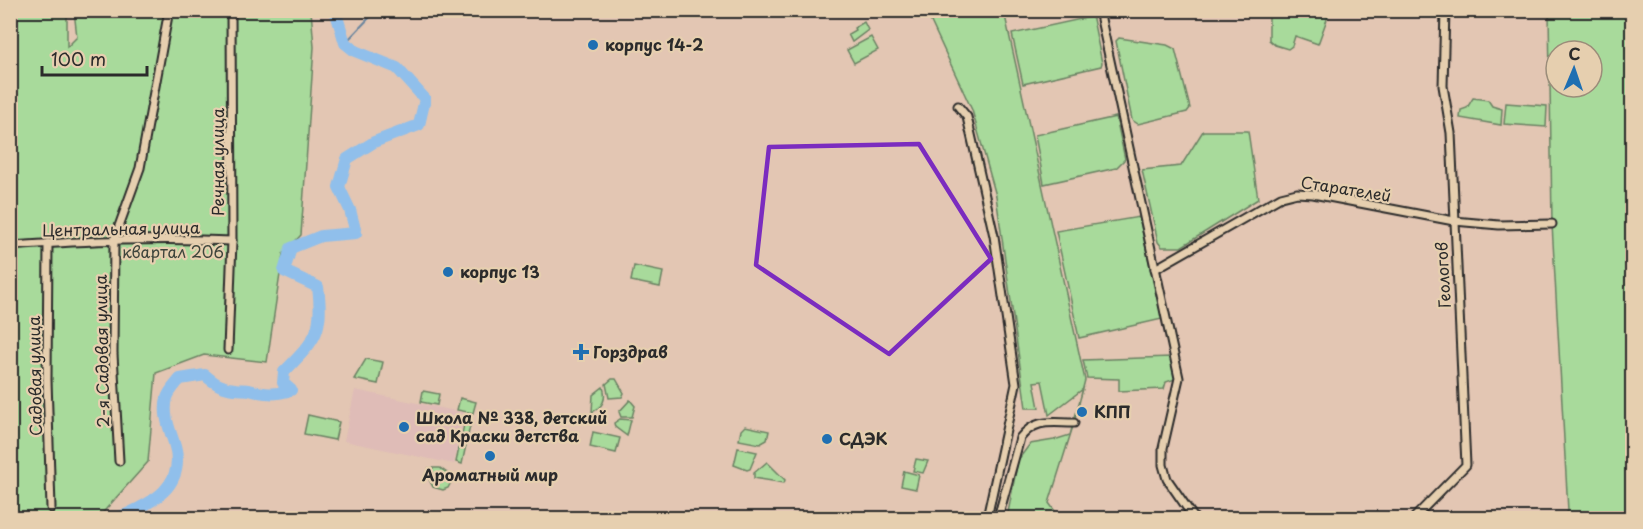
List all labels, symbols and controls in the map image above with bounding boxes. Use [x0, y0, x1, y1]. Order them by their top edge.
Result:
place label: корпус 14-2 [605, 32, 704, 56]
marker: корпус 14-2 [586, 38, 600, 52]
scale bar [42, 39, 147, 77]
north arrow [1544, 39, 1604, 99]
text: С [1568, 41, 1581, 65]
text: 100 m [51, 45, 106, 72]
street label: Речная улица [205, 108, 229, 216]
street label: Старателей [1299, 169, 1393, 207]
street label: Центральная улица [42, 215, 200, 241]
park label: квартал 206 [122, 239, 224, 263]
street label: Геологов [1428, 241, 1456, 309]
place label: корпус 13 [460, 259, 540, 283]
marker: корпус 13 [441, 265, 455, 279]
street label: 2-я Садовая улица [88, 274, 114, 428]
street label: Садовая улица [21, 316, 47, 436]
place label: Горздрав [593, 339, 668, 363]
marker: Горздрав [574, 345, 588, 359]
place label: КПП [1094, 399, 1131, 423]
place label: Школа № 338, детский сад Краски детства [416, 405, 607, 447]
marker: КПП [1075, 405, 1089, 419]
marker: Школа № 338, детский сад Краски детства [397, 420, 411, 434]
place label: СДЭК [839, 426, 887, 450]
marker: СДЭК [820, 432, 834, 446]
marker: Ароматный мир [483, 449, 497, 463]
place label: Ароматный мир [421, 462, 558, 486]

